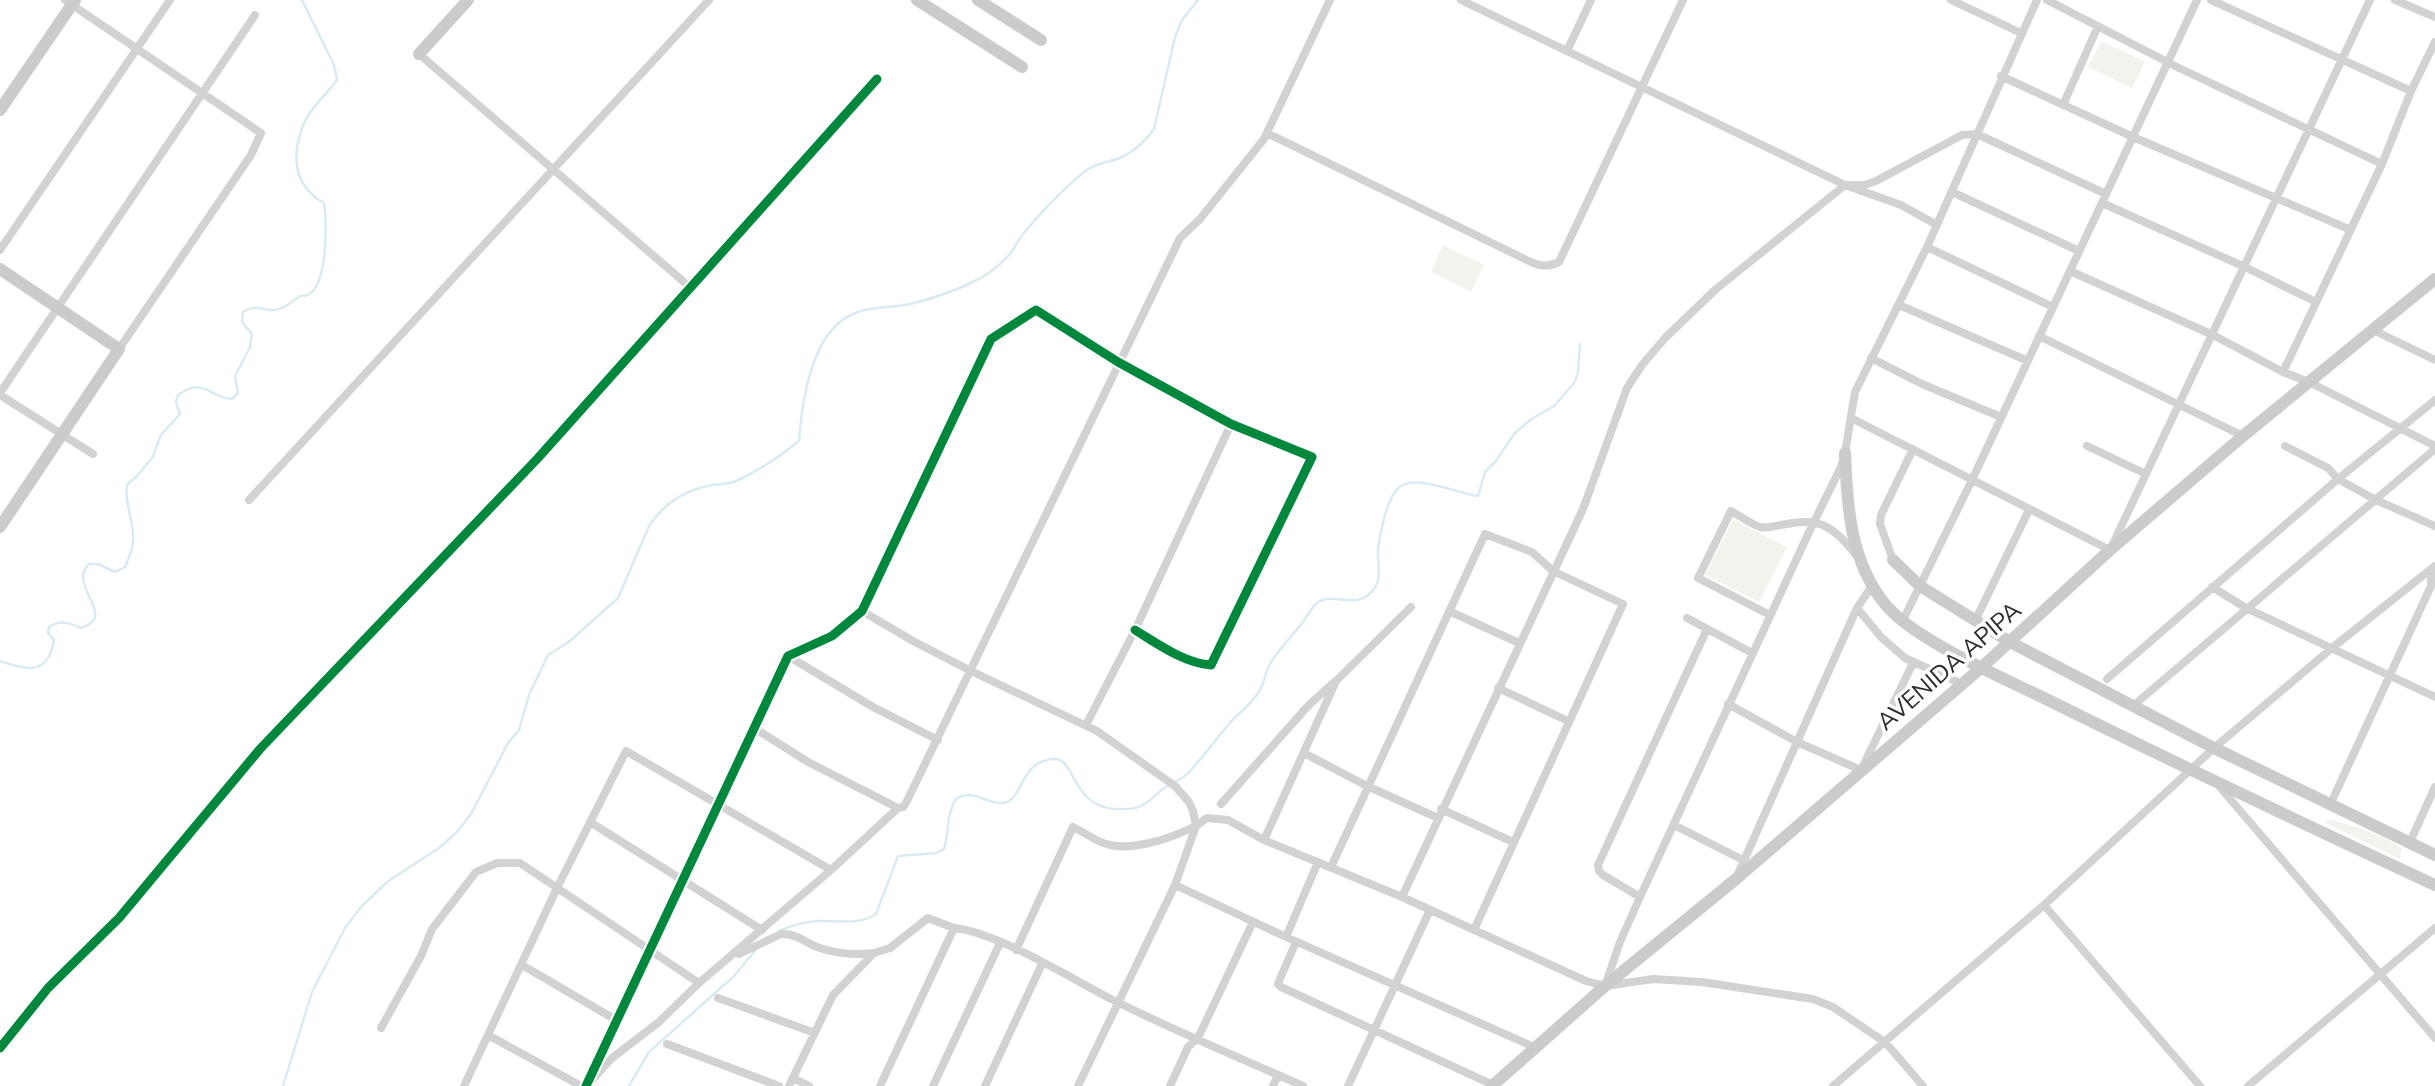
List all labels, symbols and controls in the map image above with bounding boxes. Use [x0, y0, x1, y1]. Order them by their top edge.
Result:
street label: AVENIDA APIPA [1870, 594, 2028, 738]

